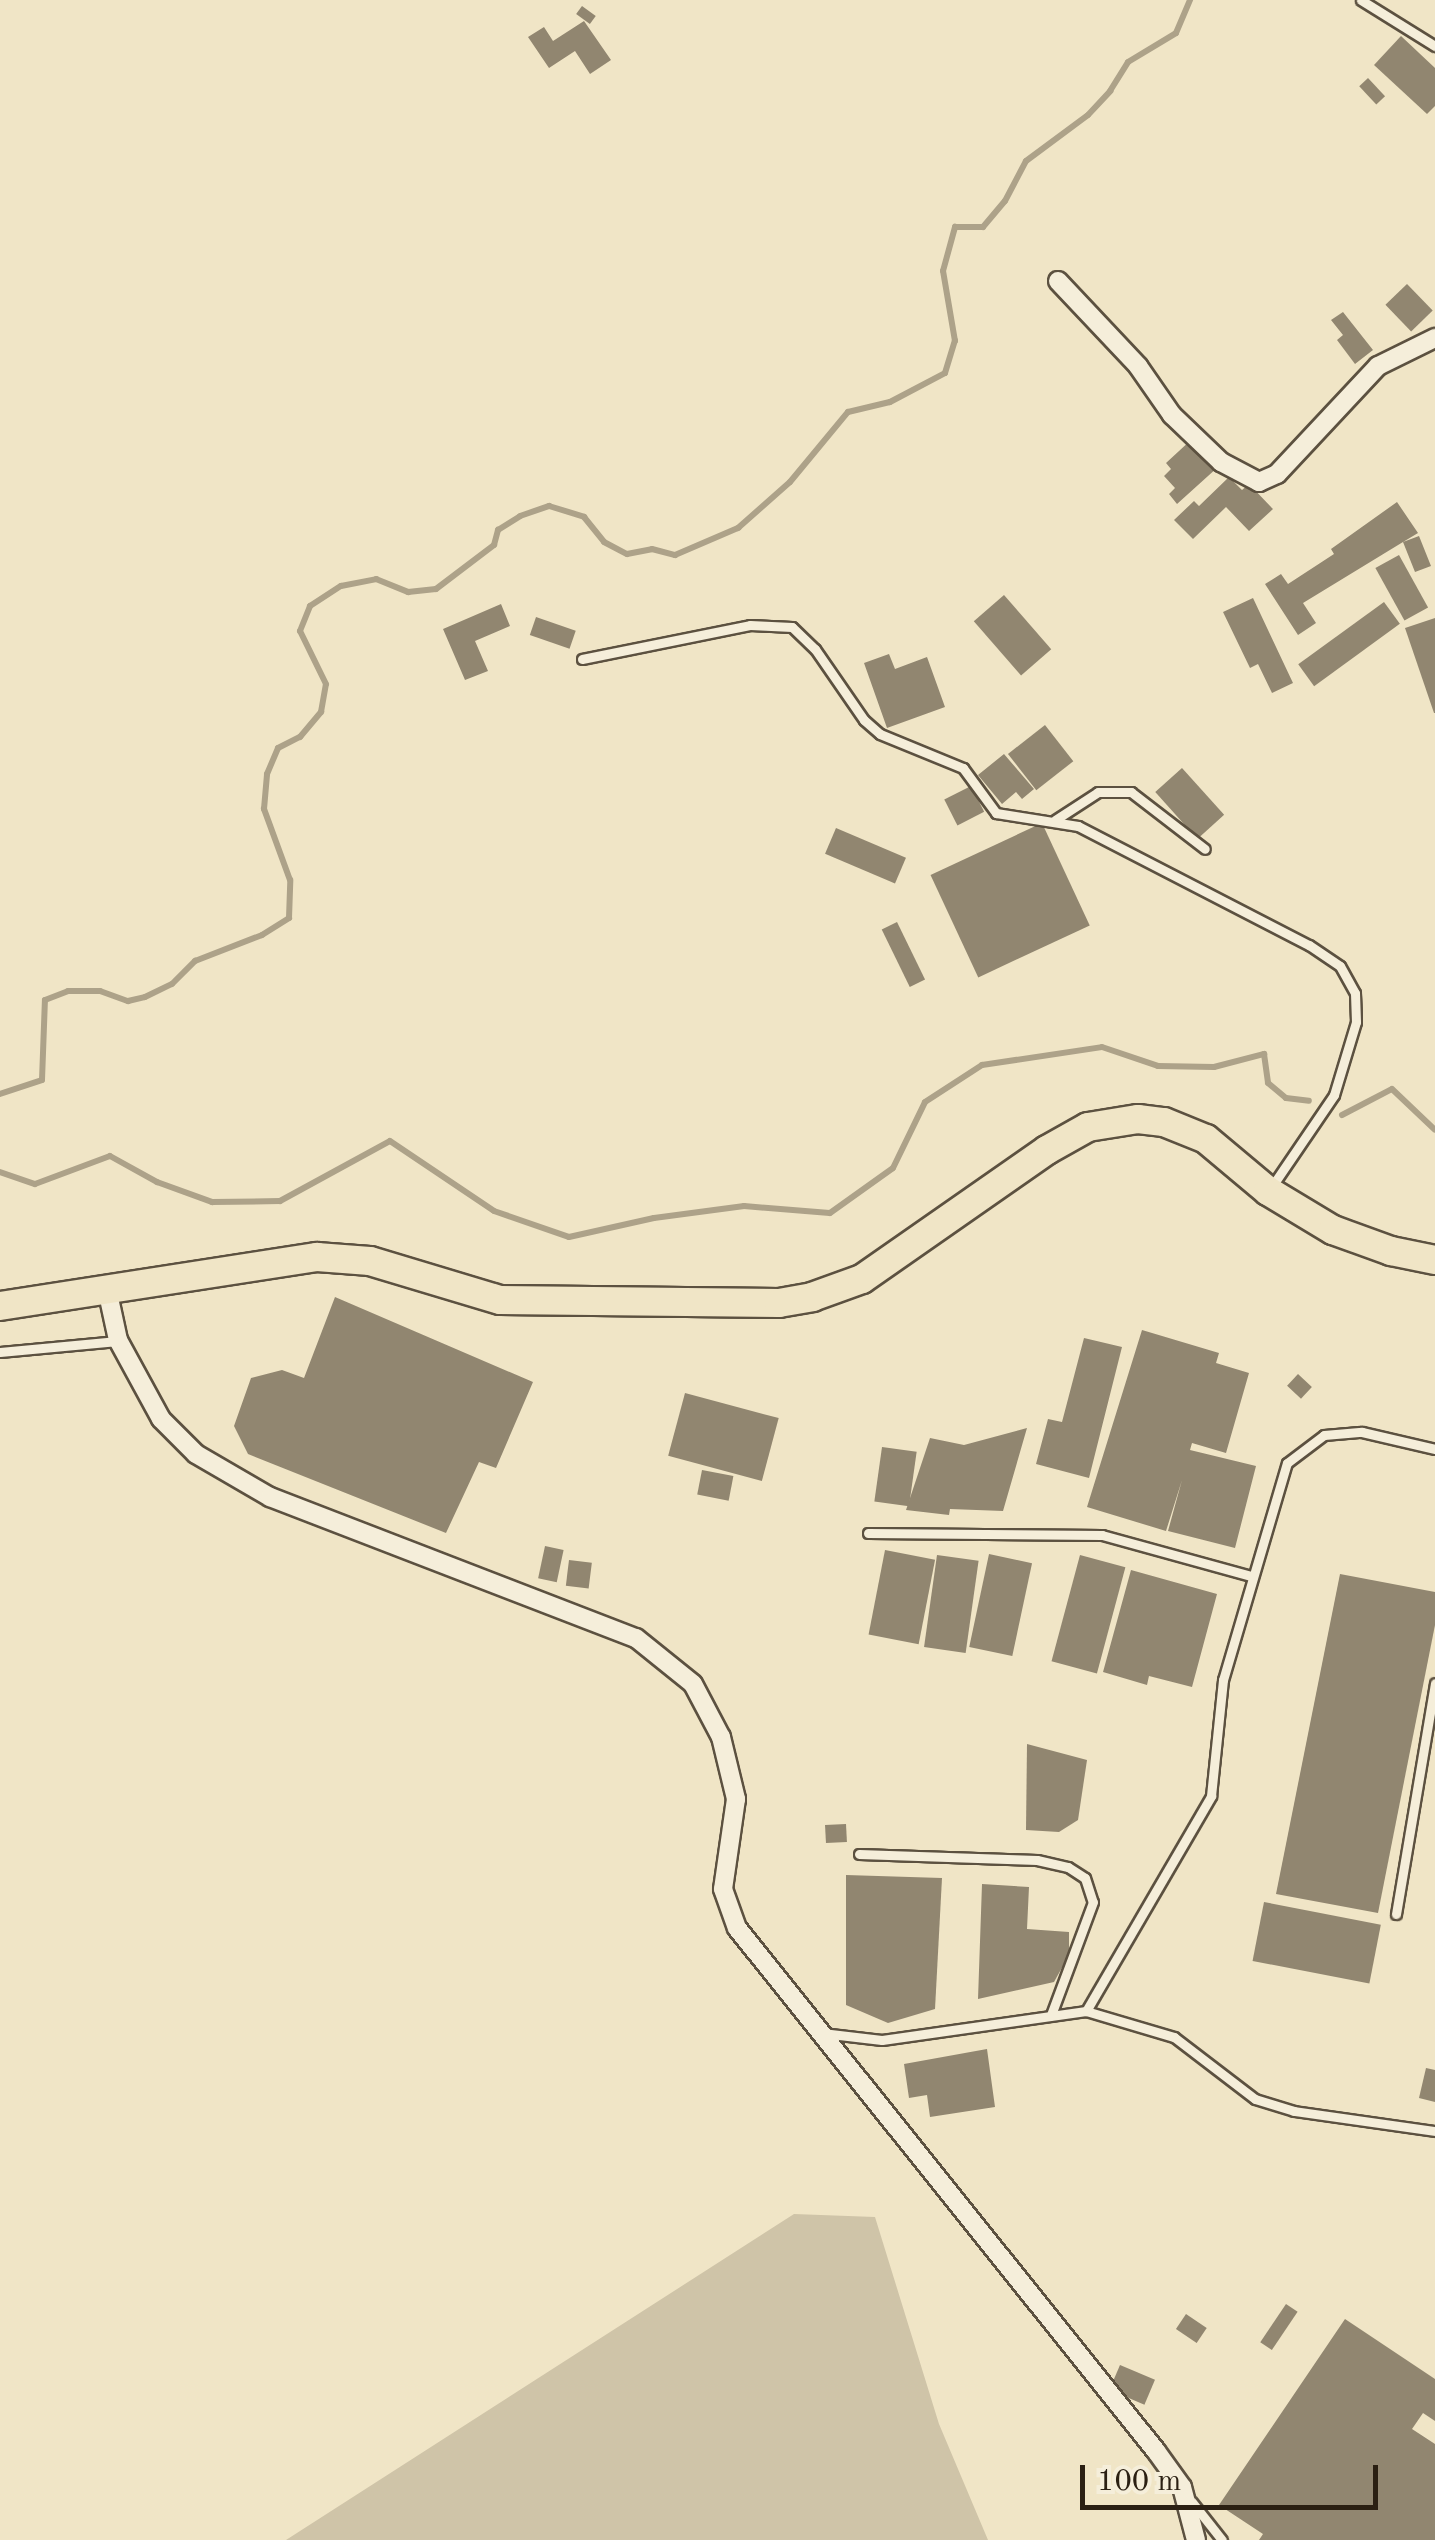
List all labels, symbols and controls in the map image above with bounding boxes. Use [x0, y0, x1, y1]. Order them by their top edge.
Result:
scale bar [1085, 2445, 1382, 2507]
text: 100 m [1097, 2467, 1181, 2497]

